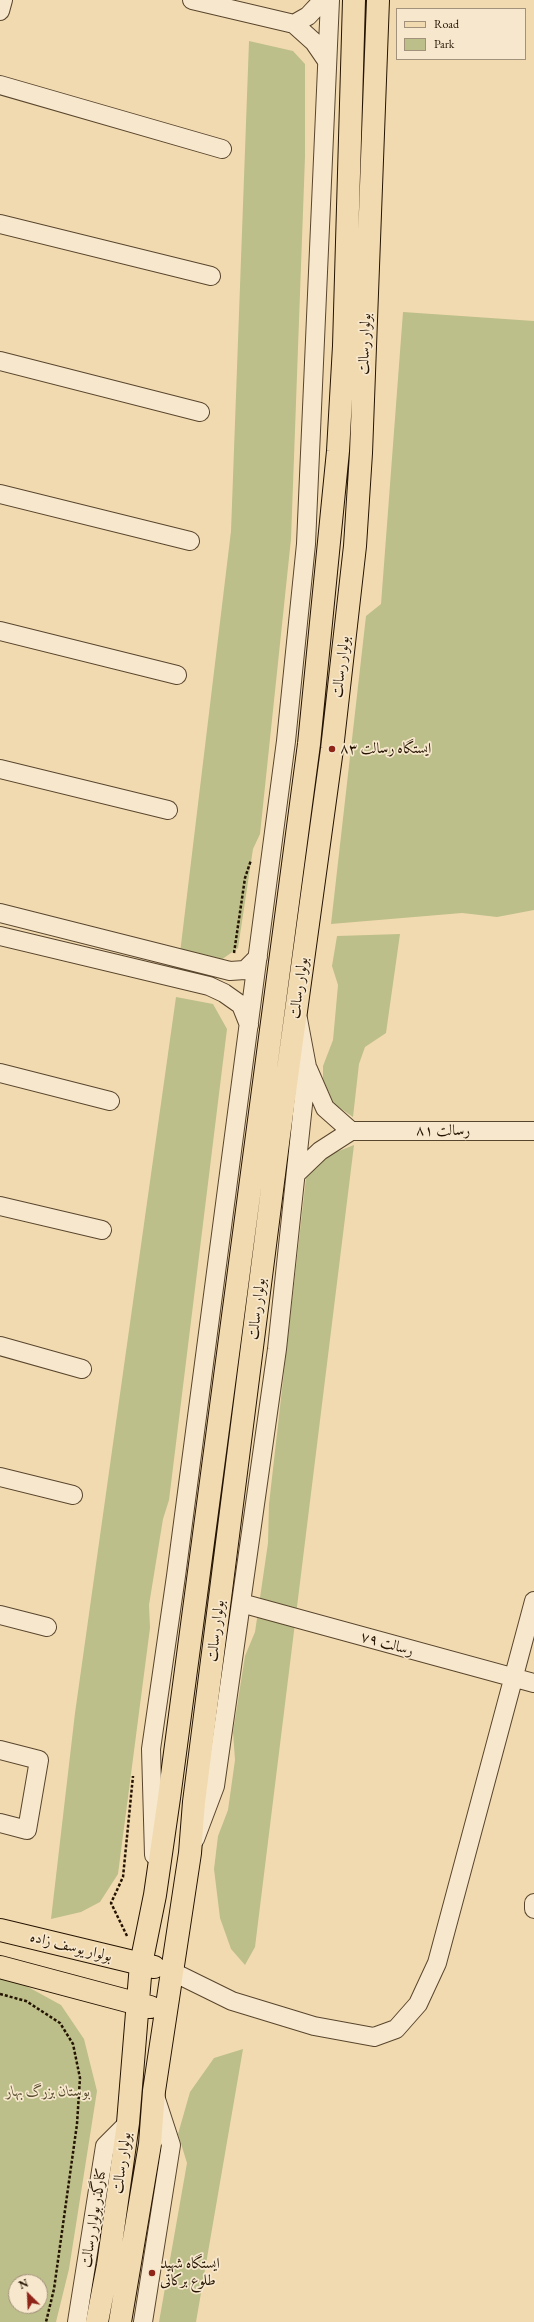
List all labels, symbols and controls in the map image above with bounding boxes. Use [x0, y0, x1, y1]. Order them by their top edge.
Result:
legend [396, 8, 526, 60]
text: Road [434, 16, 459, 32]
text: Park [434, 36, 454, 52]
street label: بولوار رسالت [355, 313, 375, 375]
street label: بولوار رسالت [328, 635, 354, 699]
place label: ایستگاه رسالت ۸۳ [340, 740, 431, 758]
marker: ایستگاه رسالت ۸۳ [327, 744, 337, 754]
street label: بولوار رسالت [286, 956, 312, 1020]
street label: رسالت ۸۱ [416, 1122, 470, 1140]
street label: بولوار رسالت [244, 1277, 270, 1341]
street label: بولوار رسالت [203, 1599, 229, 1663]
street label: رسالت ۷۹ [358, 1628, 416, 1660]
street label: بولوار یوسف زاده [28, 1928, 114, 1966]
park label: بوستان بزرگ بهار [6, 2083, 90, 2101]
street label: بولوار رسالت [109, 2131, 135, 2195]
street label: کنارگذر بولوار رسالت [77, 2167, 111, 2269]
place label: ایستگاه شهید طلوع برکاتی [160, 2255, 220, 2290]
marker: ایستگاه شهید طلوع برکاتی [147, 2268, 157, 2278]
north arrow [8, 2274, 48, 2314]
text: N [17, 2276, 30, 2292]

